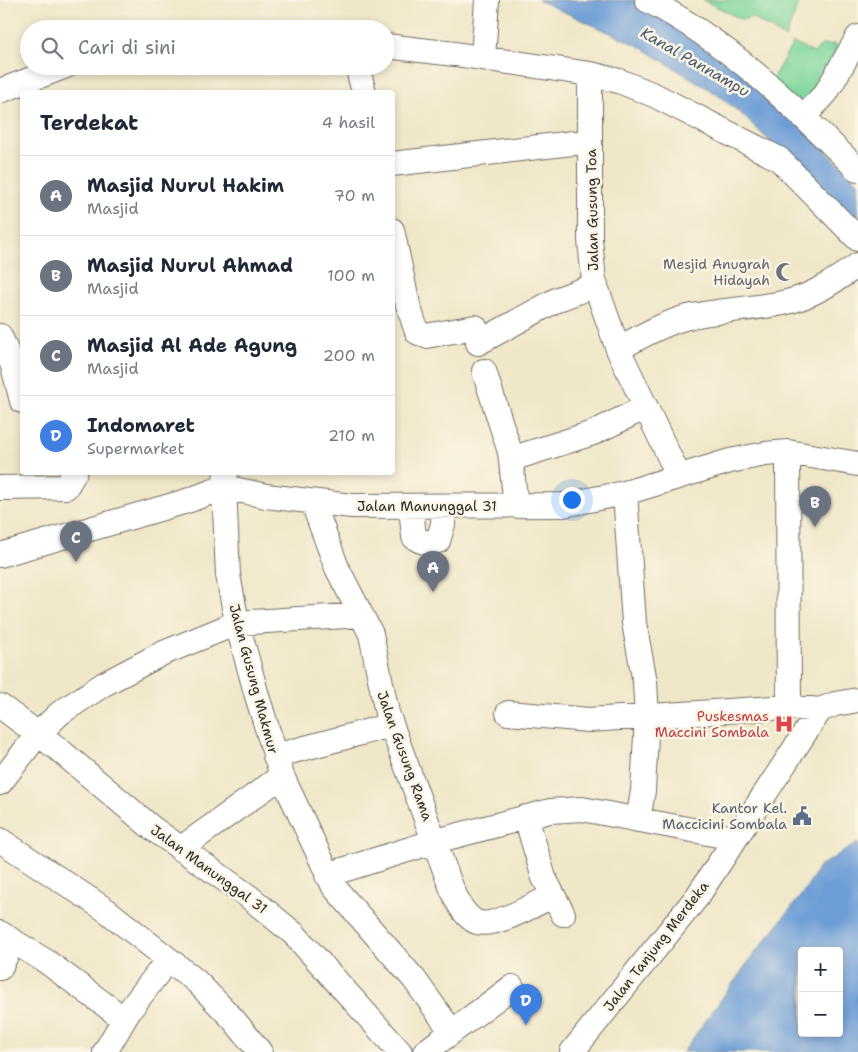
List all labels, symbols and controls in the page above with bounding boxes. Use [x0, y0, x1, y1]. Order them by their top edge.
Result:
search box [20, 20, 395, 75]
water label: Kanal Pannampu [637, 23, 753, 101]
icon: search [38, 34, 66, 62]
text: Cari di sini [78, 35, 176, 60]
text: Terdekat [40, 109, 138, 137]
text: 4 hasil [322, 112, 375, 133]
street label: Jalan Gusung Toa [582, 148, 602, 271]
text: Masjid Nurul Hakim [87, 173, 284, 198]
text: A [50, 185, 62, 206]
text: 70 m [334, 185, 375, 206]
text: Masjid [87, 198, 139, 219]
text: Masjid Nurul Ahmad [87, 253, 293, 278]
place label: Mesjid Anugrah Hidayah [663, 255, 770, 289]
mosque icon: Mesjid Anugrah Hidayah [774, 261, 796, 283]
text: B [51, 265, 61, 286]
text: 100 m [327, 265, 375, 286]
text: Masjid [87, 278, 139, 299]
text: Masjid Al Ade Agung [87, 333, 297, 358]
text: C [51, 345, 61, 366]
text: 200 m [323, 345, 375, 366]
text: Masjid [87, 358, 139, 379]
text: Indomaret [87, 413, 195, 438]
text: D [50, 425, 62, 446]
text: 210 m [328, 425, 375, 446]
text: Supermarket [87, 438, 184, 459]
pin: B [799, 486, 831, 527]
your location [559, 487, 585, 513]
street label: Jalan Manunggal 31 [357, 497, 497, 515]
pin: C [60, 521, 92, 562]
pin: A [417, 551, 449, 592]
street label: Jalan Gusung Makmur [225, 602, 283, 756]
street label: Jalan Gusung Rama [373, 689, 437, 824]
place label: Puskesmas Maccini Sombala [655, 707, 769, 741]
hospital icon: Puskesmas Maccini Sombala [773, 713, 795, 735]
place label: Kantor Kel. Maccicini Sombala [662, 799, 787, 833]
public building icon: Kantor Kel. Maccicini Sombala [791, 805, 813, 827]
street label: Jalan Manunggal 31 [147, 821, 271, 917]
street label: Jalan Tanjung Merdeka [599, 877, 713, 1015]
map controls [798, 947, 843, 1037]
button: + [798, 947, 843, 992]
pin: D [510, 984, 542, 1025]
button: − [798, 992, 843, 1037]

